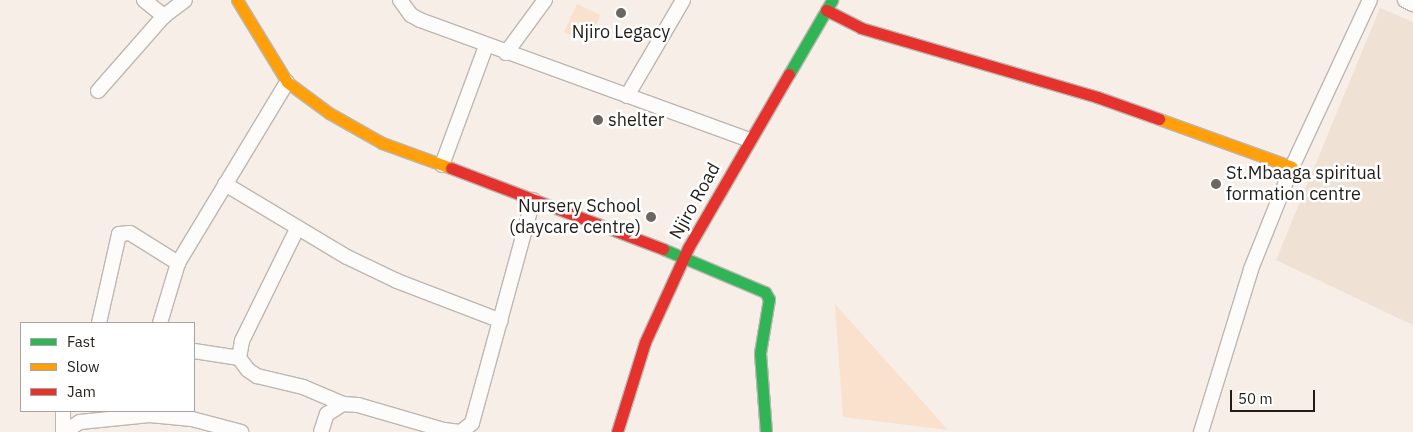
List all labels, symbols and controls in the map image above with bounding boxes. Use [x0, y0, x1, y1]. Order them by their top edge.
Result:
marker: Njiro Legacy [615, 7, 627, 19]
place label: Njiro Legacy [572, 21, 670, 43]
place label: shelter [608, 109, 664, 131]
marker: shelter [592, 114, 604, 126]
street label: Njiro Road [665, 159, 725, 243]
place label: St.Mbaaga spiritual formation centre [1226, 163, 1381, 205]
marker: St.Mbaaga spiritual formation centre [1210, 178, 1222, 190]
place label: Nursery School (daycare centre) [509, 196, 641, 238]
marker: Nursery School (daycare centre) [645, 211, 657, 223]
legend [20, 322, 195, 412]
text: Fast [67, 332, 95, 351]
text: Slow [67, 357, 100, 376]
scale bar [1233, 380, 1318, 412]
text: Jam [67, 382, 96, 401]
text: 50 m [1238, 389, 1273, 408]

